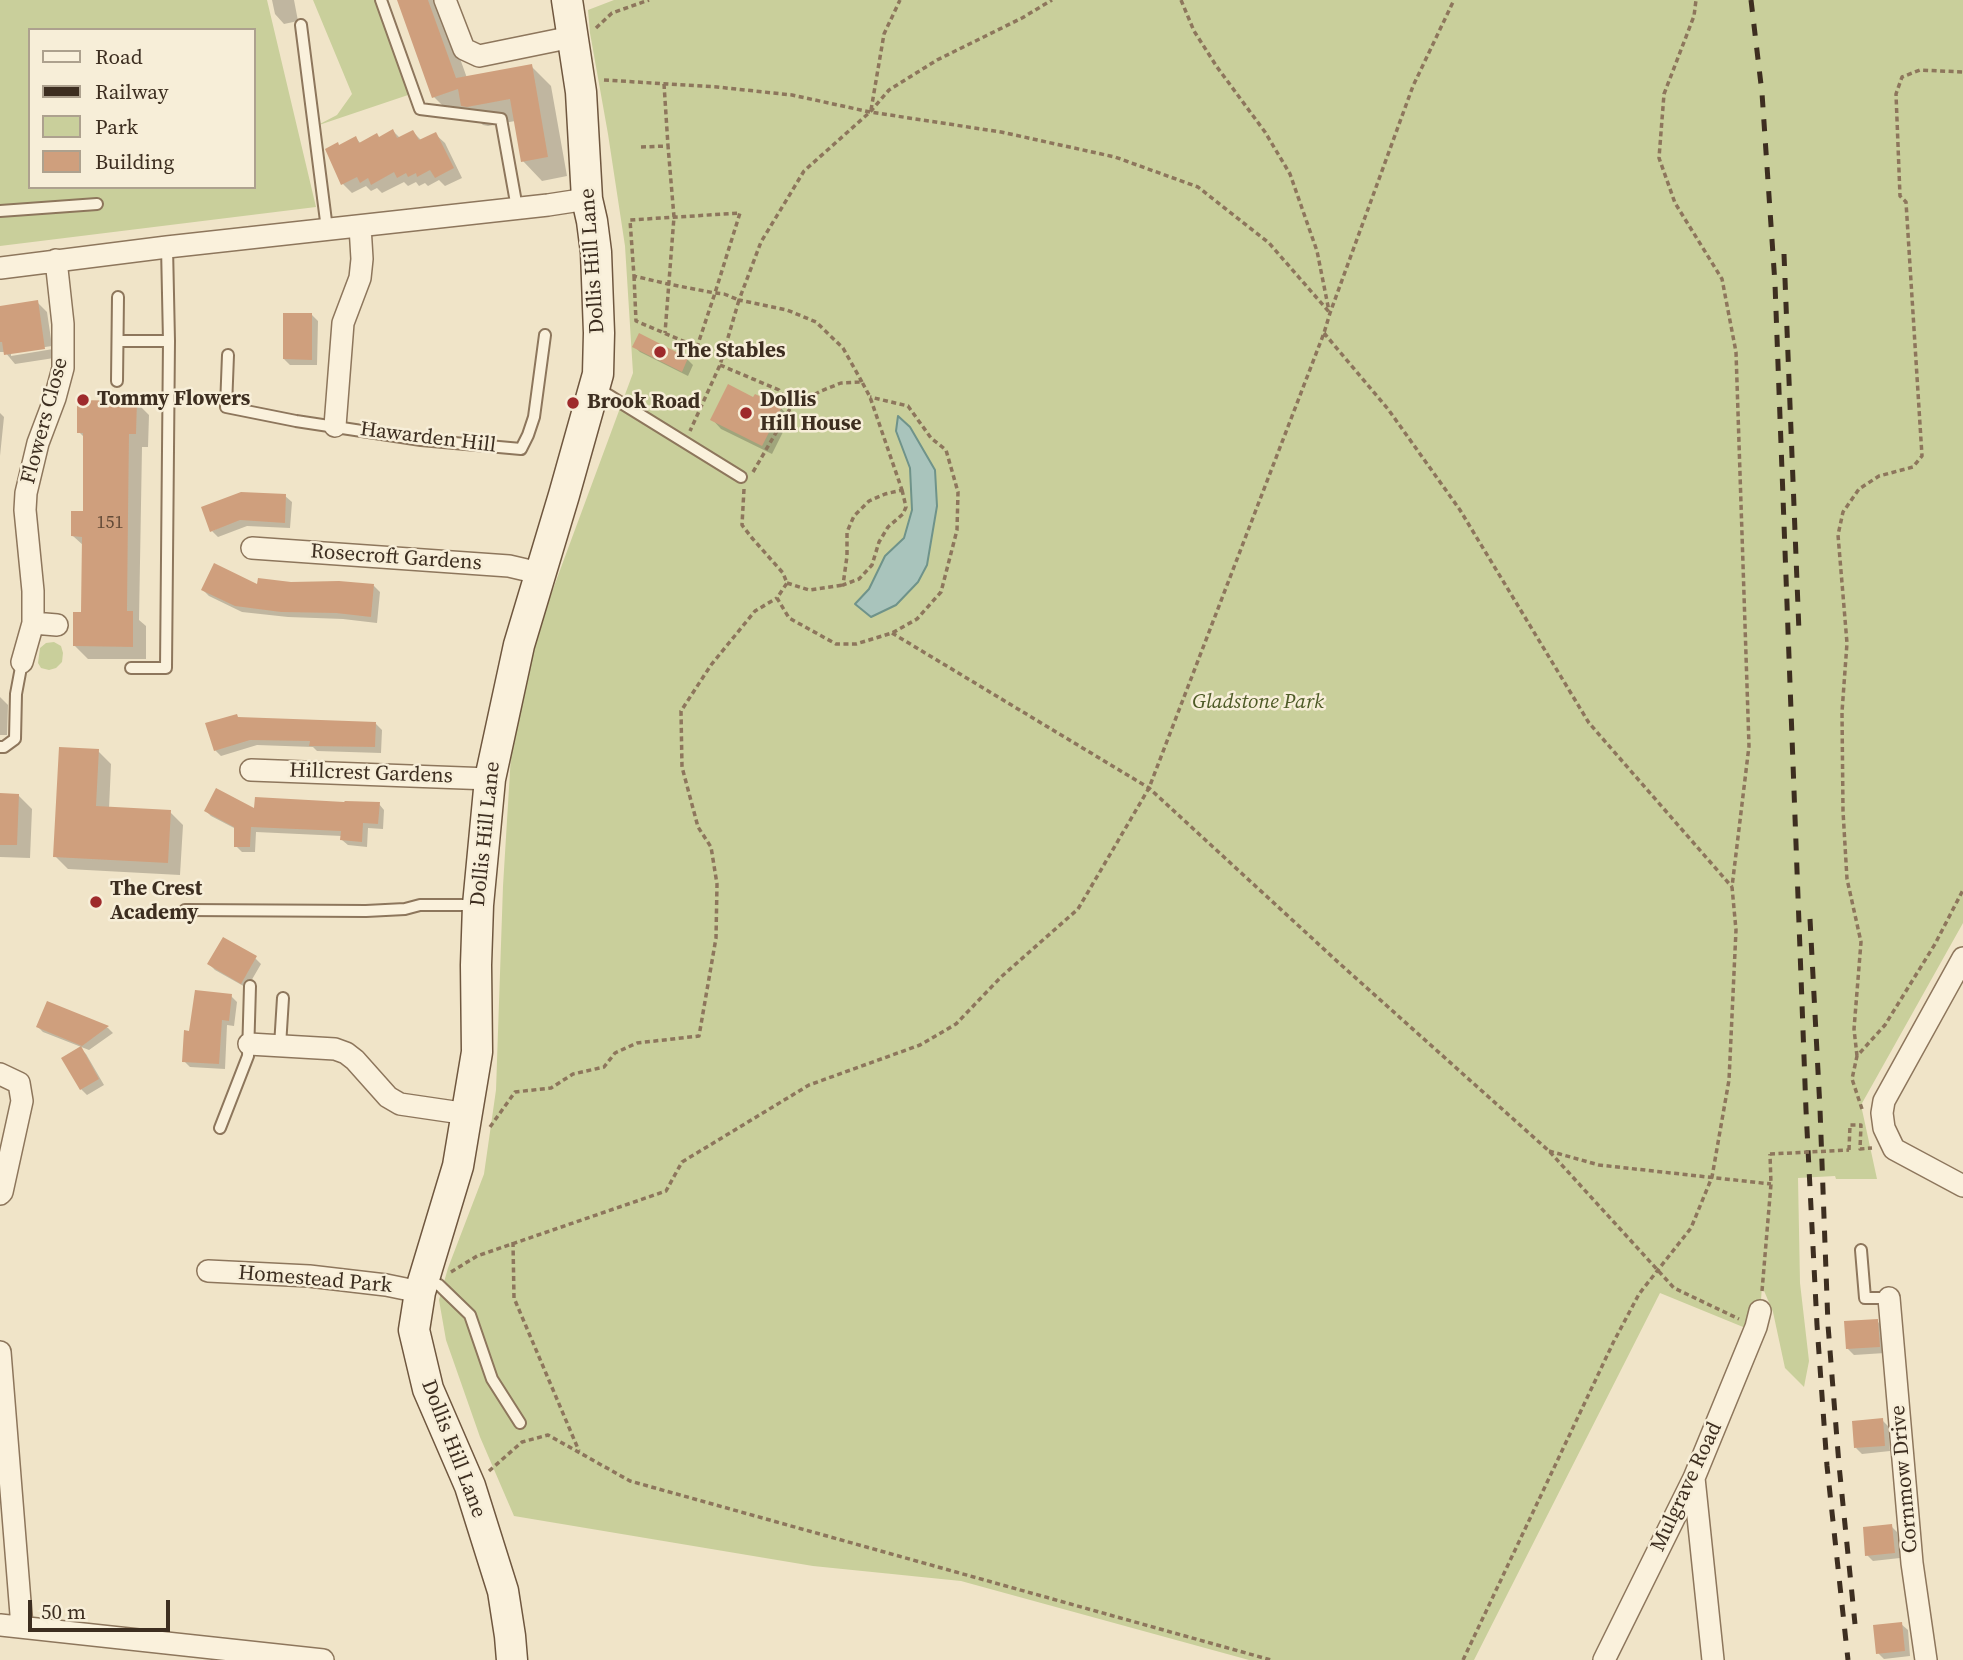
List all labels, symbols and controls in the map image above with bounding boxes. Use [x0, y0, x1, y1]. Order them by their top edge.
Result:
legend [28, 28, 256, 189]
text: Road [95, 42, 143, 71]
text: Railway [95, 77, 169, 106]
text: Park [95, 112, 138, 141]
text: Building [95, 147, 174, 176]
street label: Dollis Hill Lane [575, 187, 611, 335]
place label: The Stables [674, 339, 786, 365]
marker: The Stables [652, 344, 668, 360]
street label: Flowers Close [16, 355, 74, 487]
place label: Tommy Flowers [97, 387, 250, 413]
place label: Dollis Hill House [760, 388, 861, 438]
place label: Brook Road [587, 390, 700, 416]
marker: Tommy Flowers [75, 392, 91, 408]
marker: Brook Road [565, 395, 581, 411]
marker: Dollis Hill House [738, 405, 754, 421]
street label: Hawarden Hill [359, 417, 497, 459]
house number: 151 [97, 512, 123, 534]
street label: Rosecroft Gardens [309, 539, 483, 577]
park label: Gladstone Park [1192, 690, 1324, 716]
street label: Hillcrest Gardens [289, 759, 453, 789]
street label: Dollis Hill Lane [466, 760, 506, 908]
place label: The Crest Academy [110, 877, 202, 927]
marker: The Crest Academy [88, 894, 104, 910]
street label: Homestead Park [237, 1261, 393, 1299]
street label: Dollis Hill Lane [415, 1376, 491, 1522]
street label: Cornmow Drive [1886, 1404, 1924, 1554]
street label: Mulgrave Road [1646, 1418, 1728, 1556]
scale bar [32, 1586, 173, 1630]
text: 50 m [41, 1597, 86, 1626]

